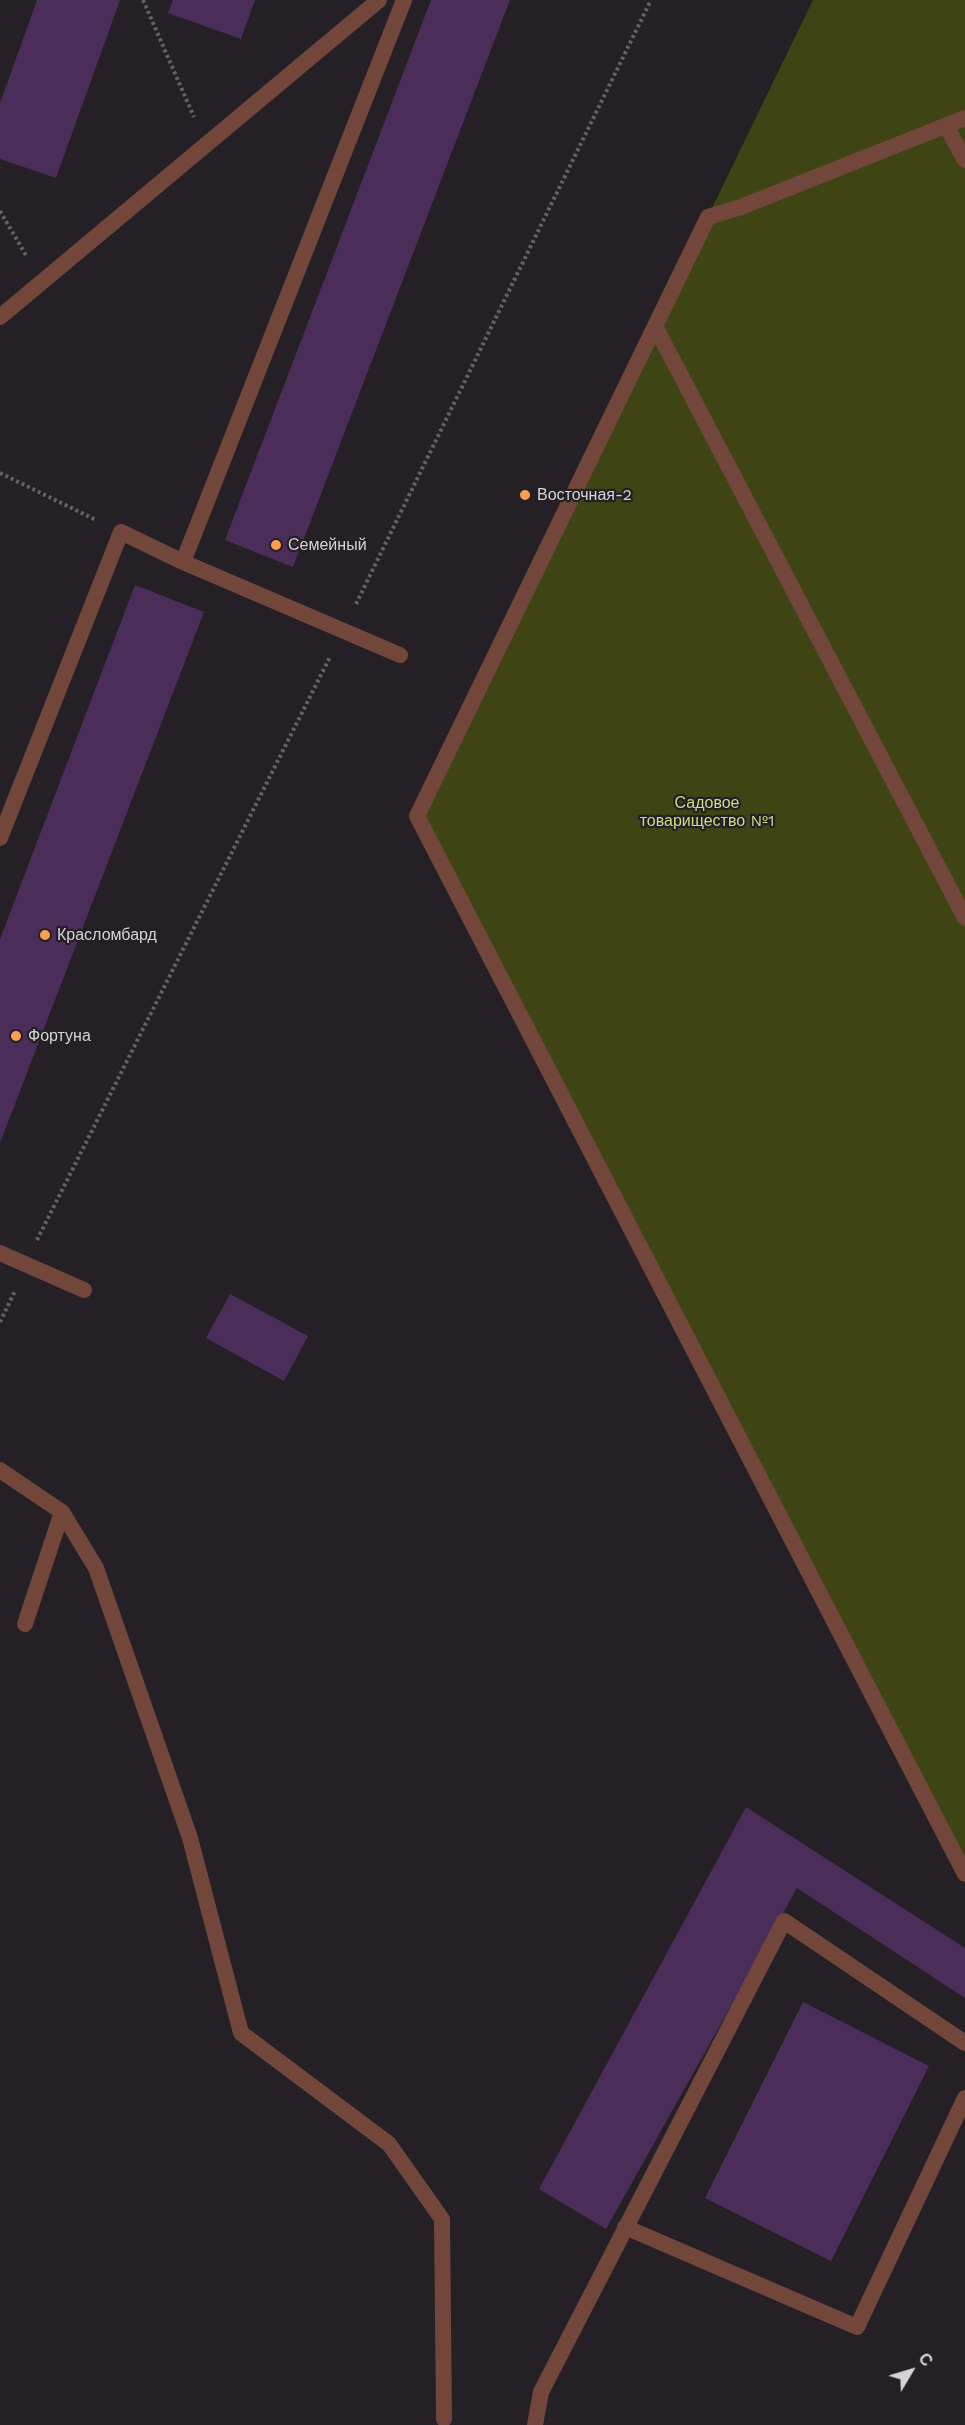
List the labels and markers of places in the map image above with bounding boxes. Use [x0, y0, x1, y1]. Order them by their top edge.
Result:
place label: Восточная-2 [537, 485, 632, 505]
marker: Восточная-2 [518, 488, 532, 502]
place label: Семейный [288, 535, 367, 555]
marker: Семейный [269, 538, 283, 552]
place label: Красломбард [57, 925, 157, 945]
marker: Красломбард [38, 928, 52, 942]
place label: Фортуна [28, 1026, 91, 1046]
marker: Фортуна [9, 1029, 23, 1043]

